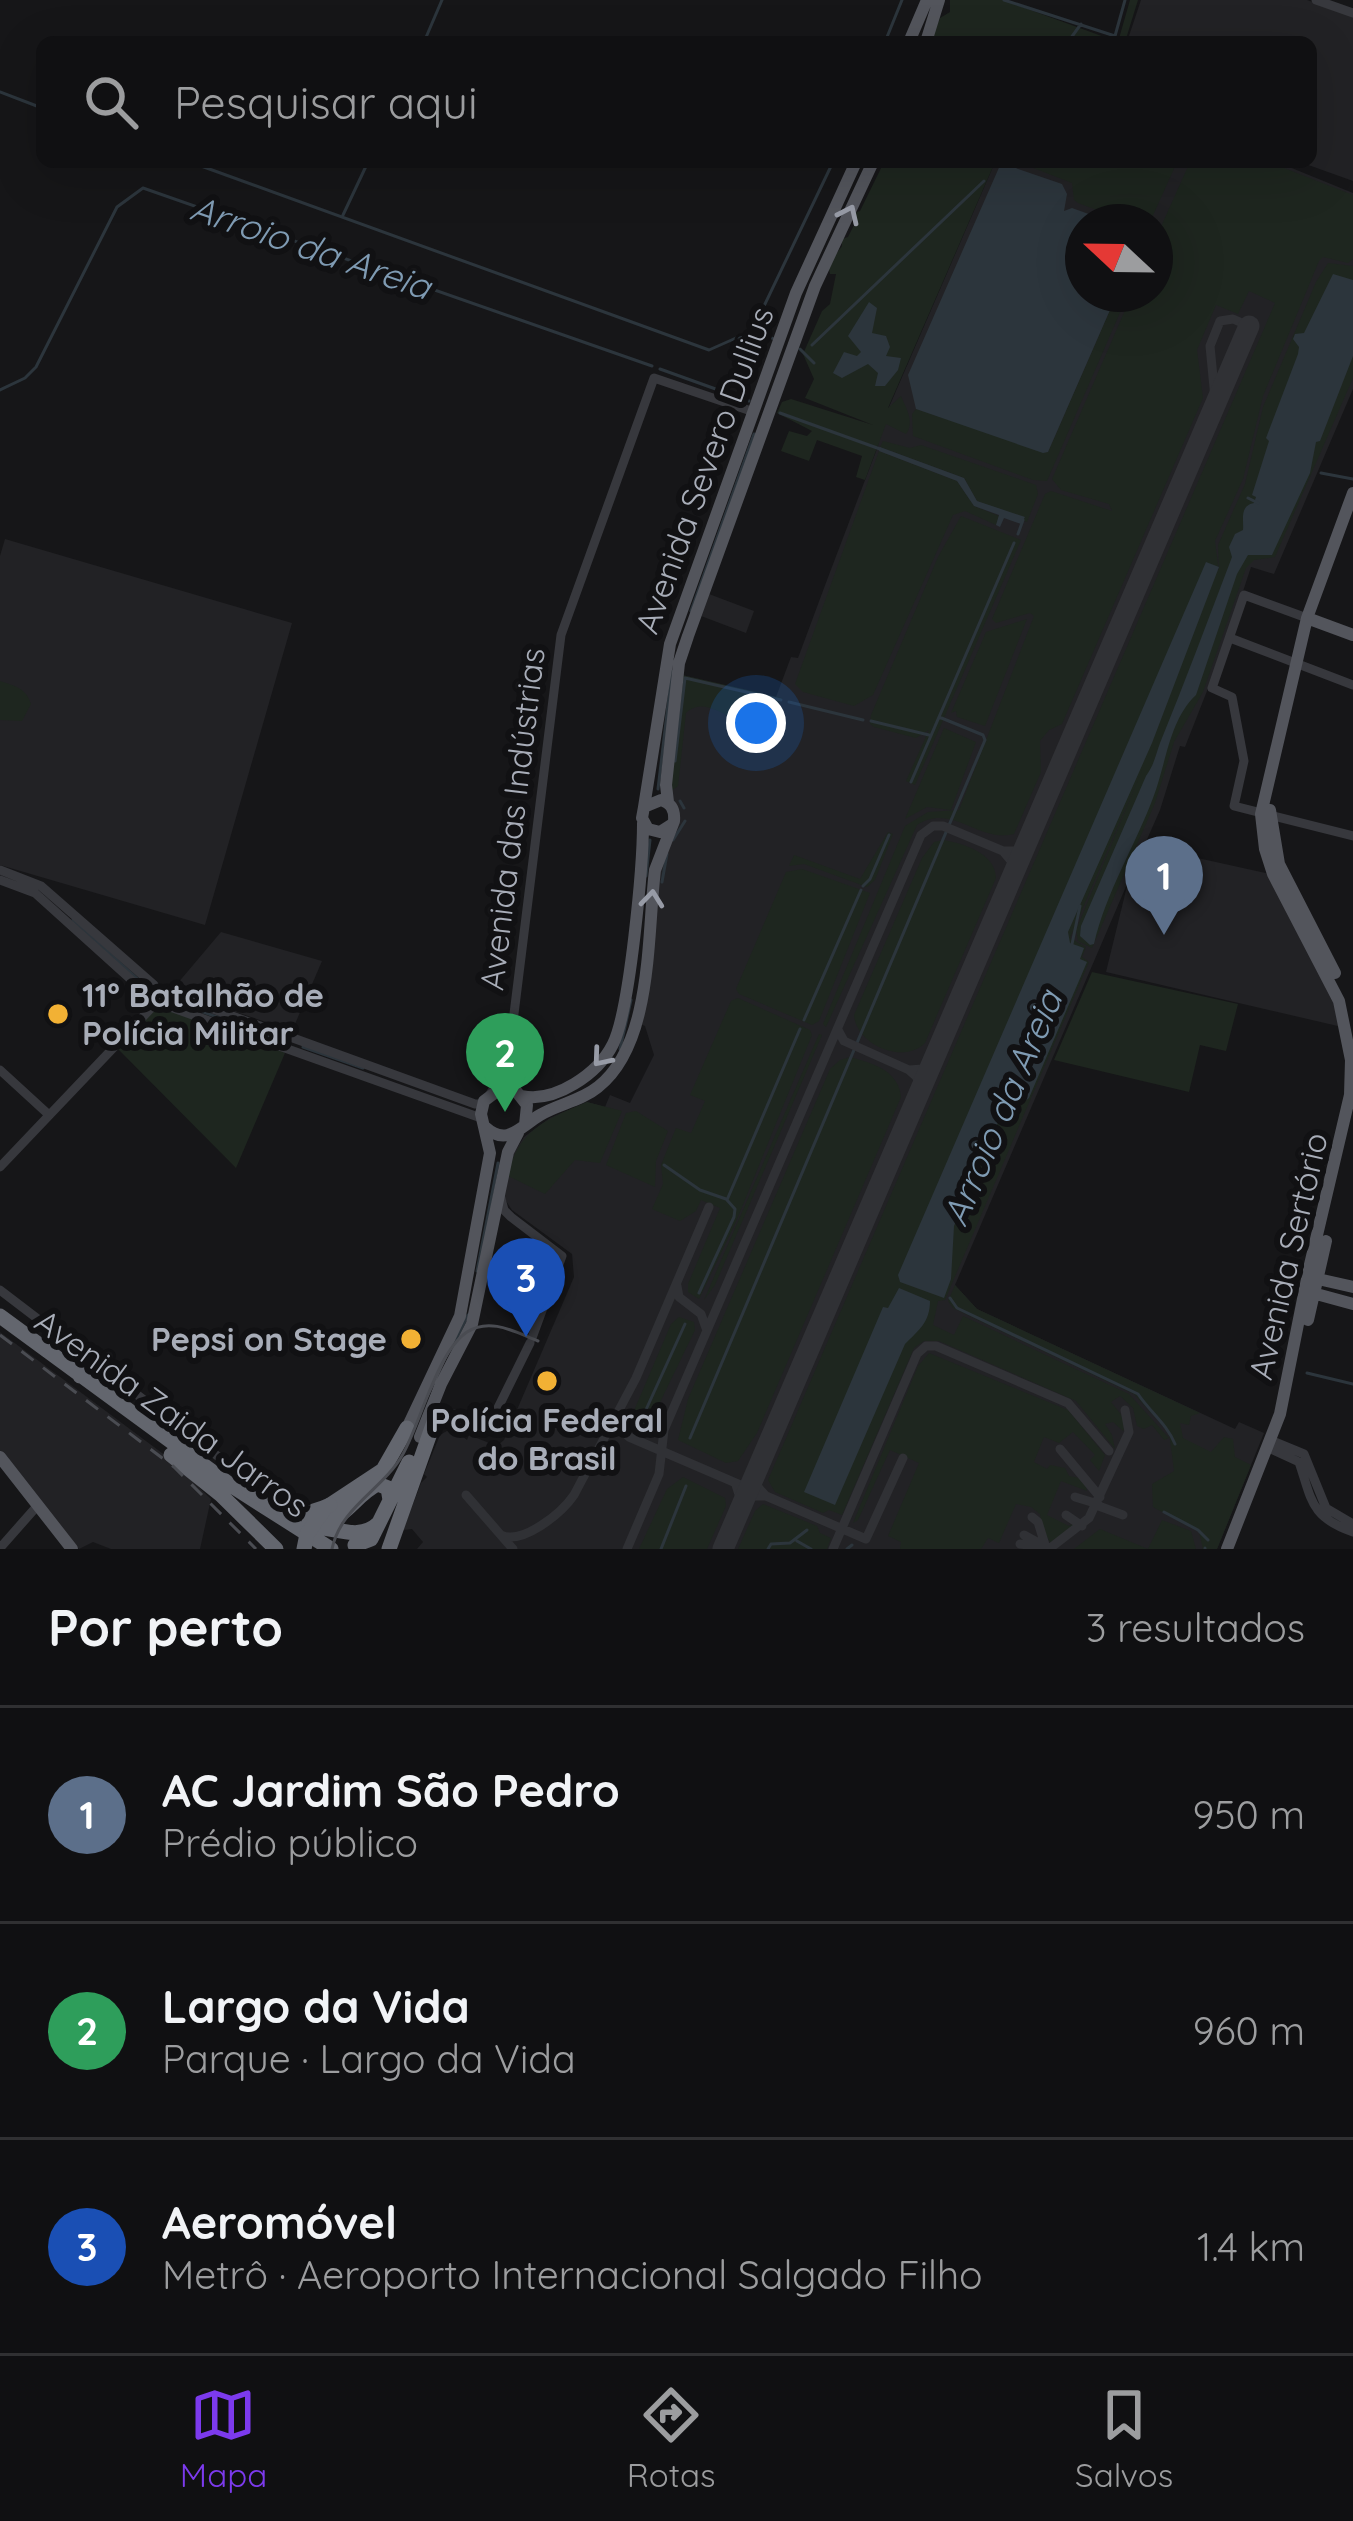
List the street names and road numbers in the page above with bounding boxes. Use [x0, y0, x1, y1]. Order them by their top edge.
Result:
street label: Avenida Severo Dullius [625, 301, 782, 639]
street label: Avenida das Indústrias [470, 645, 553, 992]
street label: Avenida Sertório [1239, 1128, 1336, 1383]
street label: Avenida Zaida Jarros [28, 1300, 317, 1526]

